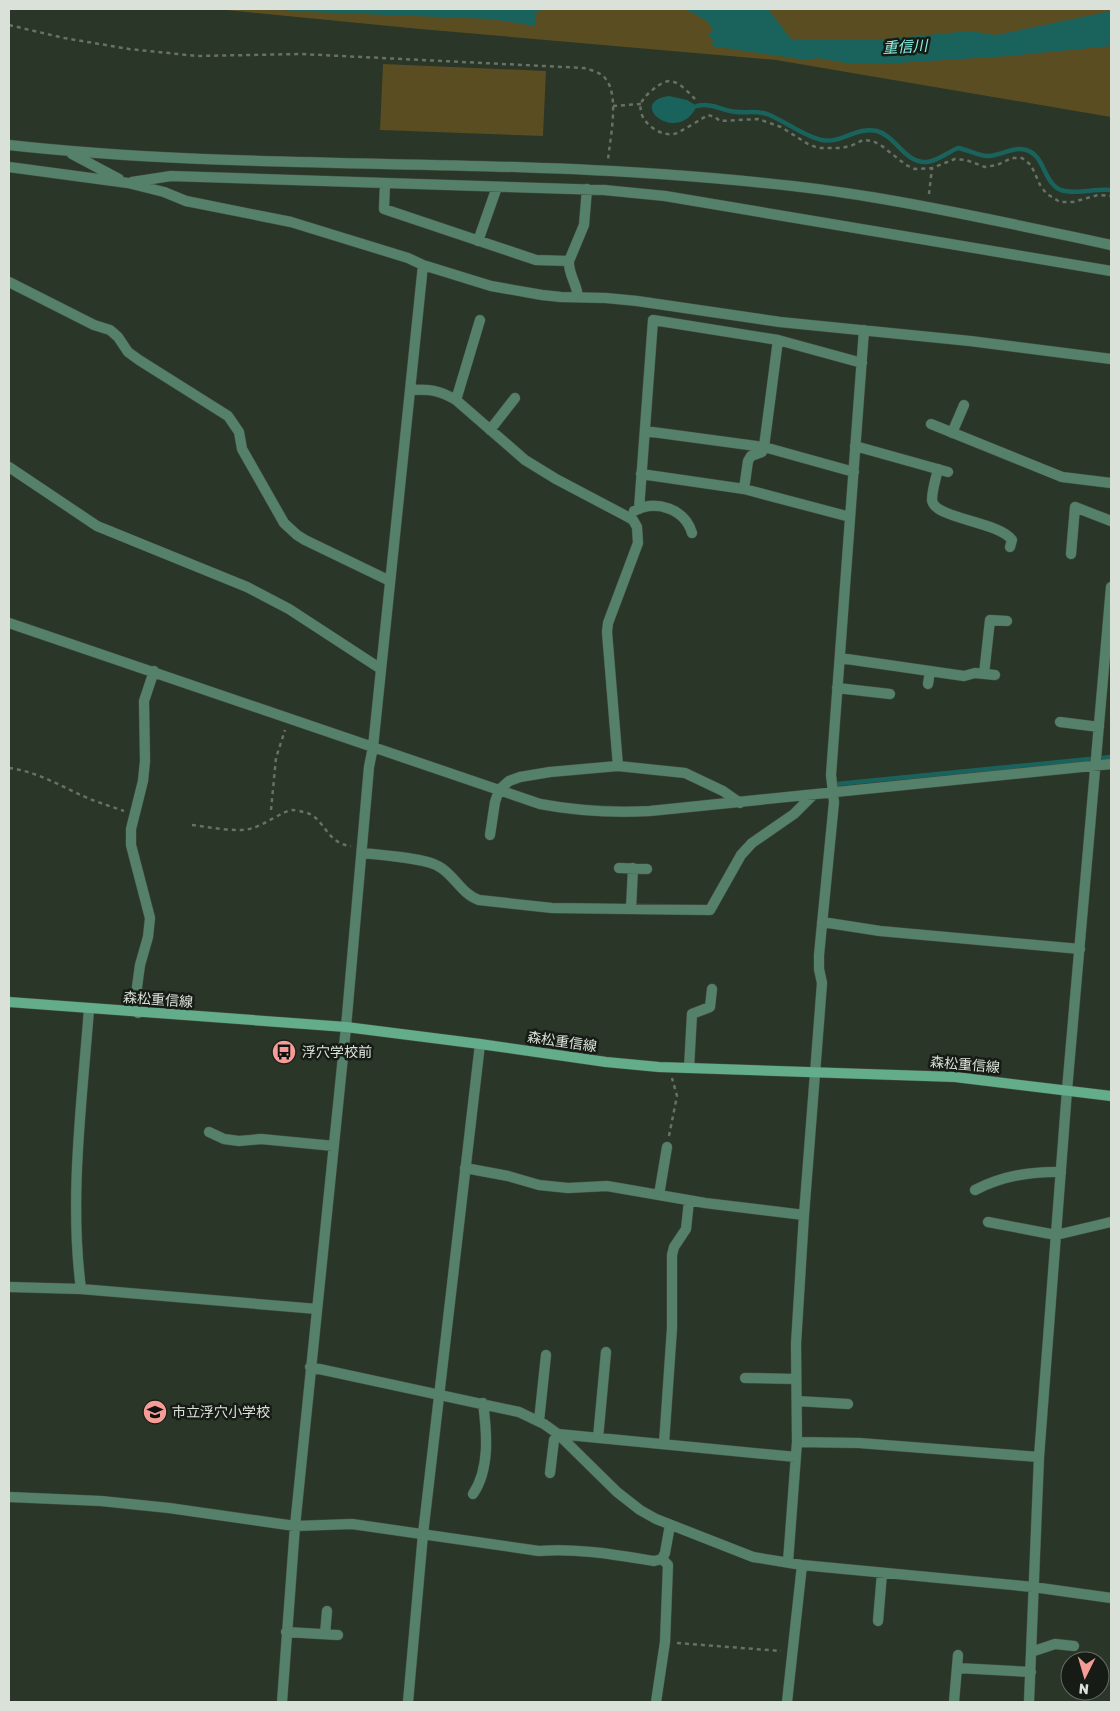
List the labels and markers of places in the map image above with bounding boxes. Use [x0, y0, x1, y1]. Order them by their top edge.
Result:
bus stop icon: 浮穴学校前 [271, 1039, 297, 1065]
place label: 浮穴学校前 [302, 1044, 372, 1061]
school or university icon: 市立浮穴小学校 [142, 1399, 168, 1425]
place label: 市立浮穴小学校 [172, 1404, 270, 1421]

